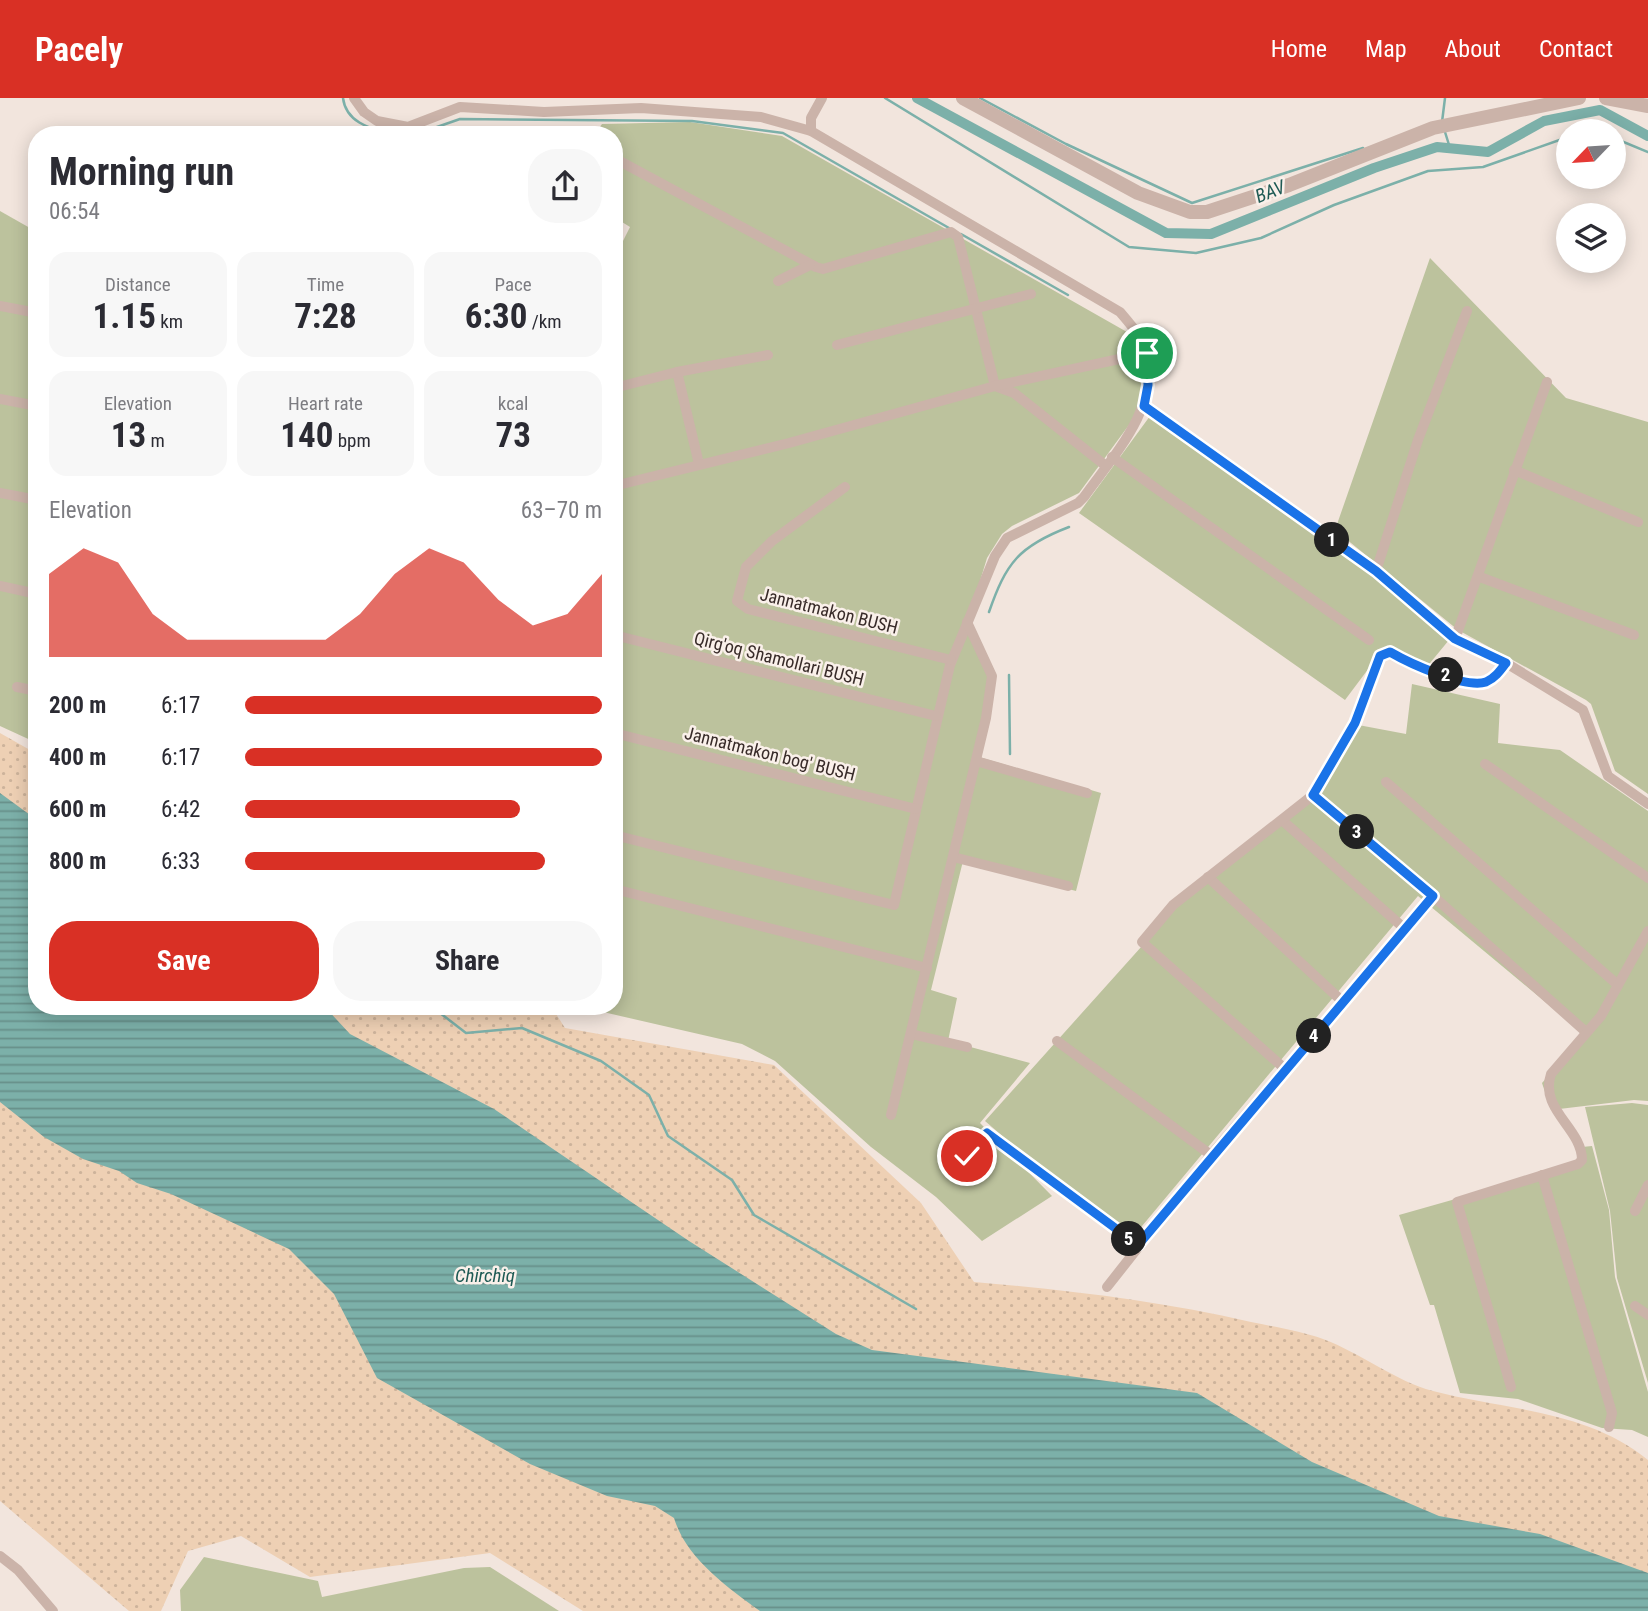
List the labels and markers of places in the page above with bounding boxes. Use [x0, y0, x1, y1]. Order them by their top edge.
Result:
pin [1117, 323, 1177, 383]
pin: 1 [1314, 522, 1350, 558]
pin: 2 [1428, 658, 1464, 692]
pin: 3 [1340, 814, 1374, 850]
pin: 4 [1296, 1018, 1332, 1054]
pin [937, 1126, 997, 1186]
pin: 5 [1112, 1222, 1146, 1256]

